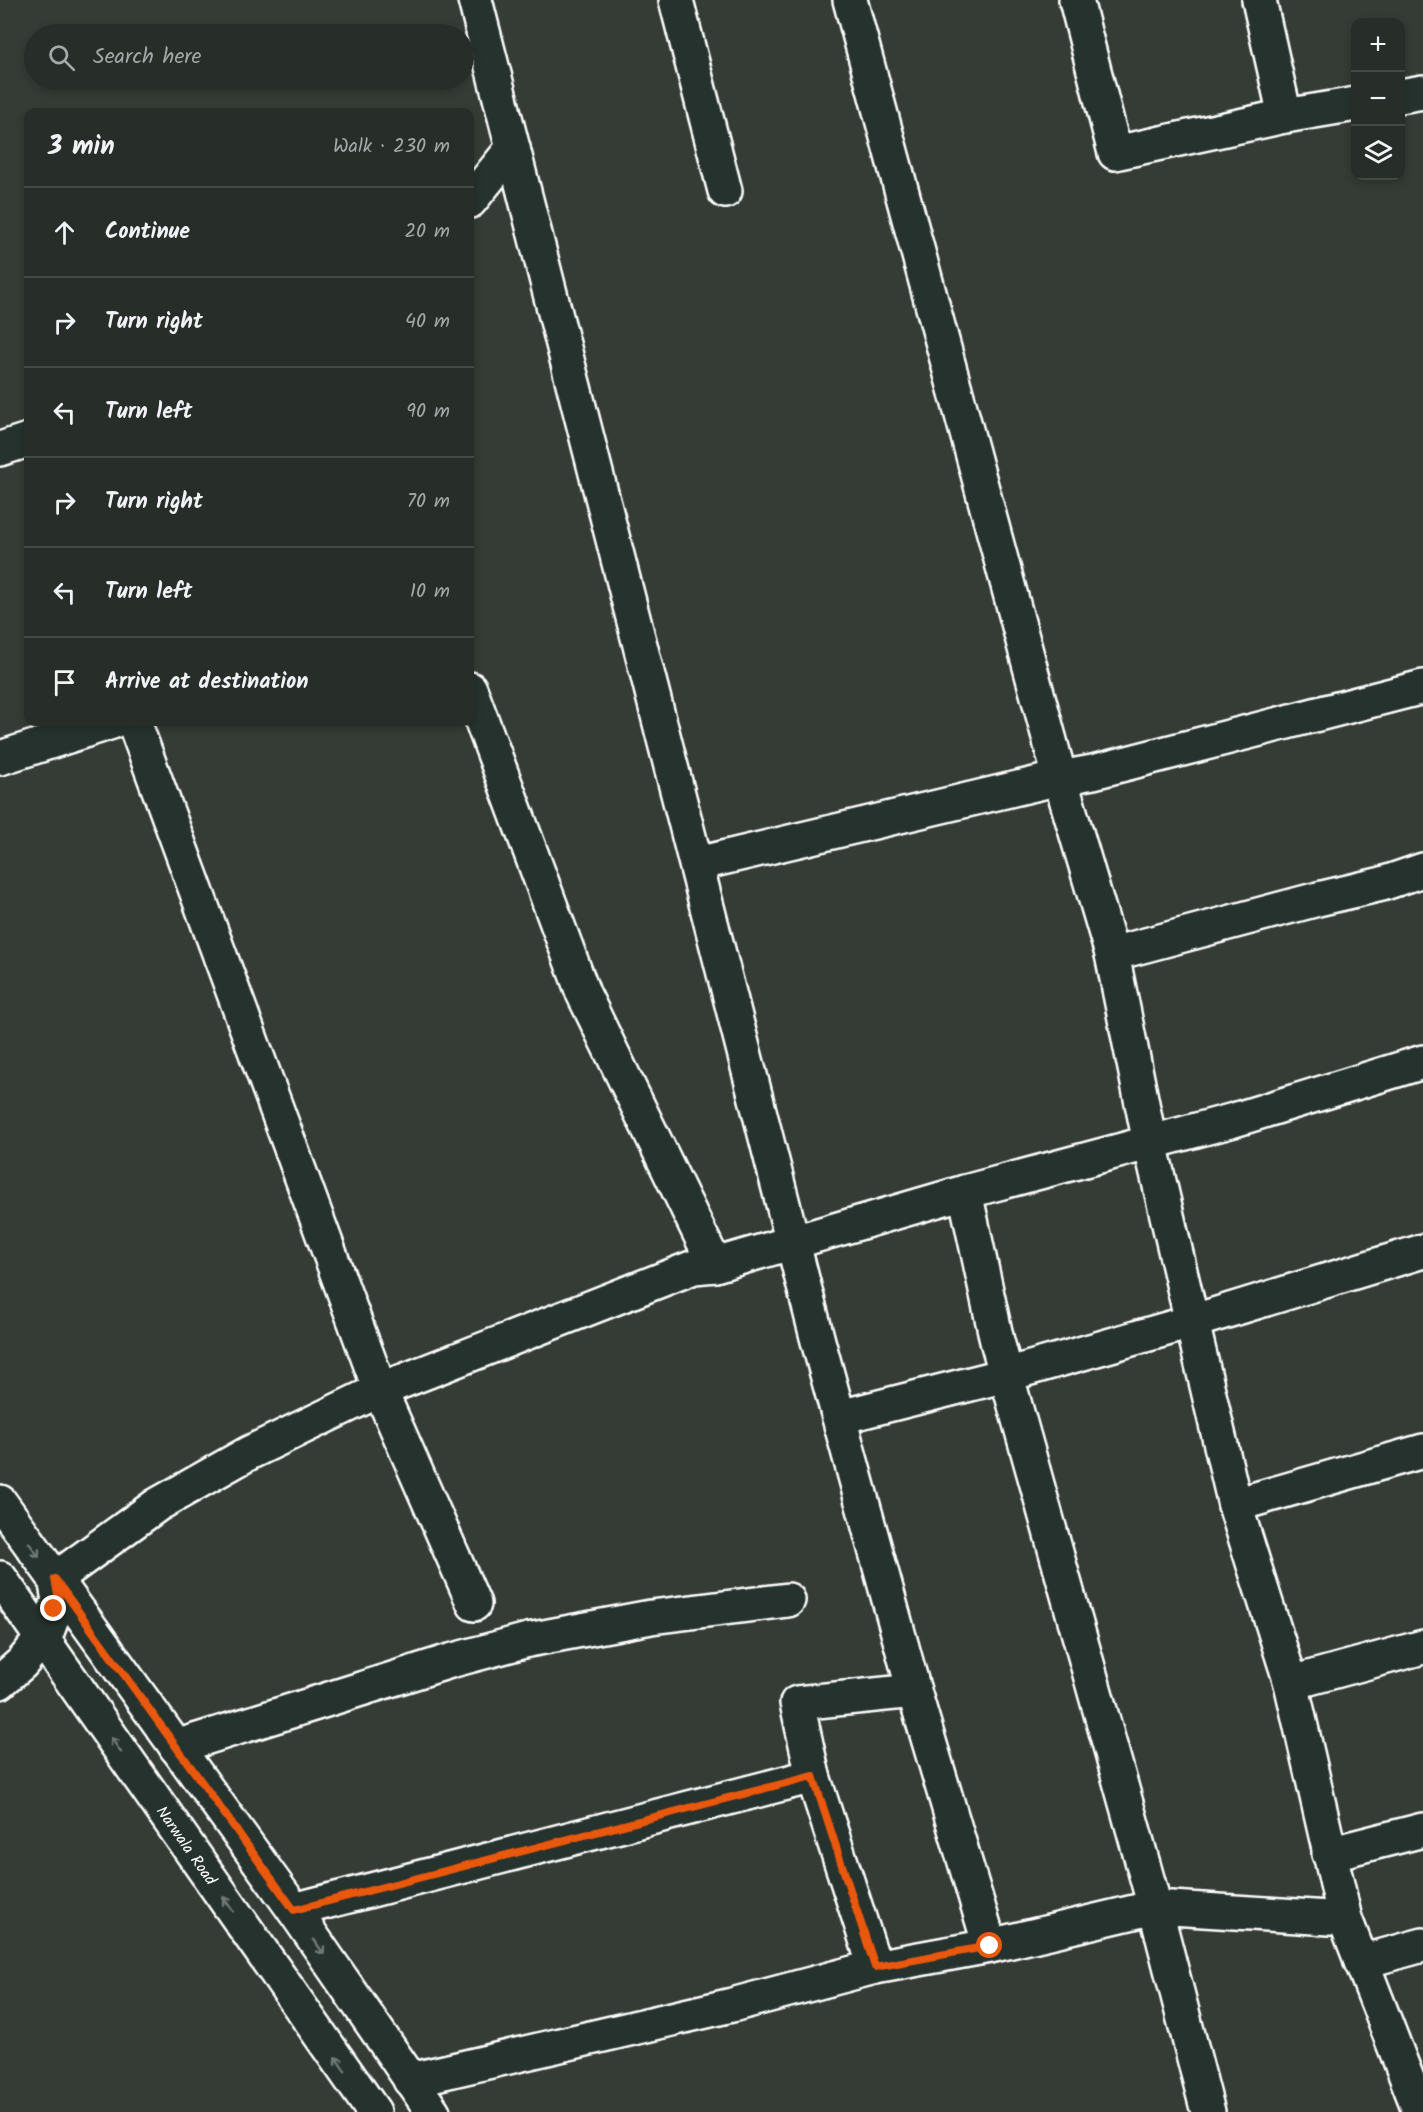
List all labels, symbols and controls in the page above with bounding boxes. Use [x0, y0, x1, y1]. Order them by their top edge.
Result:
map controls [1351, 18, 1405, 180]
button: + [1351, 18, 1405, 72]
search box [24, 24, 474, 90]
text: Search here [93, 40, 201, 75]
icon: search [45, 41, 78, 74]
button: − [1351, 72, 1405, 126]
text: 3 min [48, 126, 115, 168]
button: layers [1351, 126, 1405, 180]
text: Walk · 230 m [333, 131, 450, 163]
text: Continue [105, 215, 190, 250]
icon: ahead [48, 216, 81, 249]
text: 20 m [404, 216, 450, 248]
text: Turn right [105, 305, 203, 340]
icon: right [48, 306, 81, 339]
text: 40 m [405, 306, 450, 338]
text: Turn left [105, 395, 192, 430]
icon: left [48, 396, 81, 429]
text: 90 m [406, 396, 450, 428]
text: Turn right [105, 485, 203, 520]
icon: right [48, 486, 81, 519]
text: 70 m [407, 486, 450, 518]
text: Turn left [105, 575, 192, 610]
icon: left [48, 576, 81, 609]
text: 10 m [410, 576, 450, 608]
text: Arrive at destination [105, 665, 308, 700]
icon: arrive [48, 666, 81, 699]
one-way arrow [28, 1541, 40, 1557]
route end [40, 1595, 66, 1621]
one-way arrow [110, 1737, 123, 1753]
street label: Narwala Road [149, 1801, 223, 1892]
one-way arrow [222, 1897, 234, 1913]
route start [976, 1932, 1002, 1958]
one-way arrow [313, 1938, 326, 1955]
one-way arrow [334, 2056, 346, 2073]

